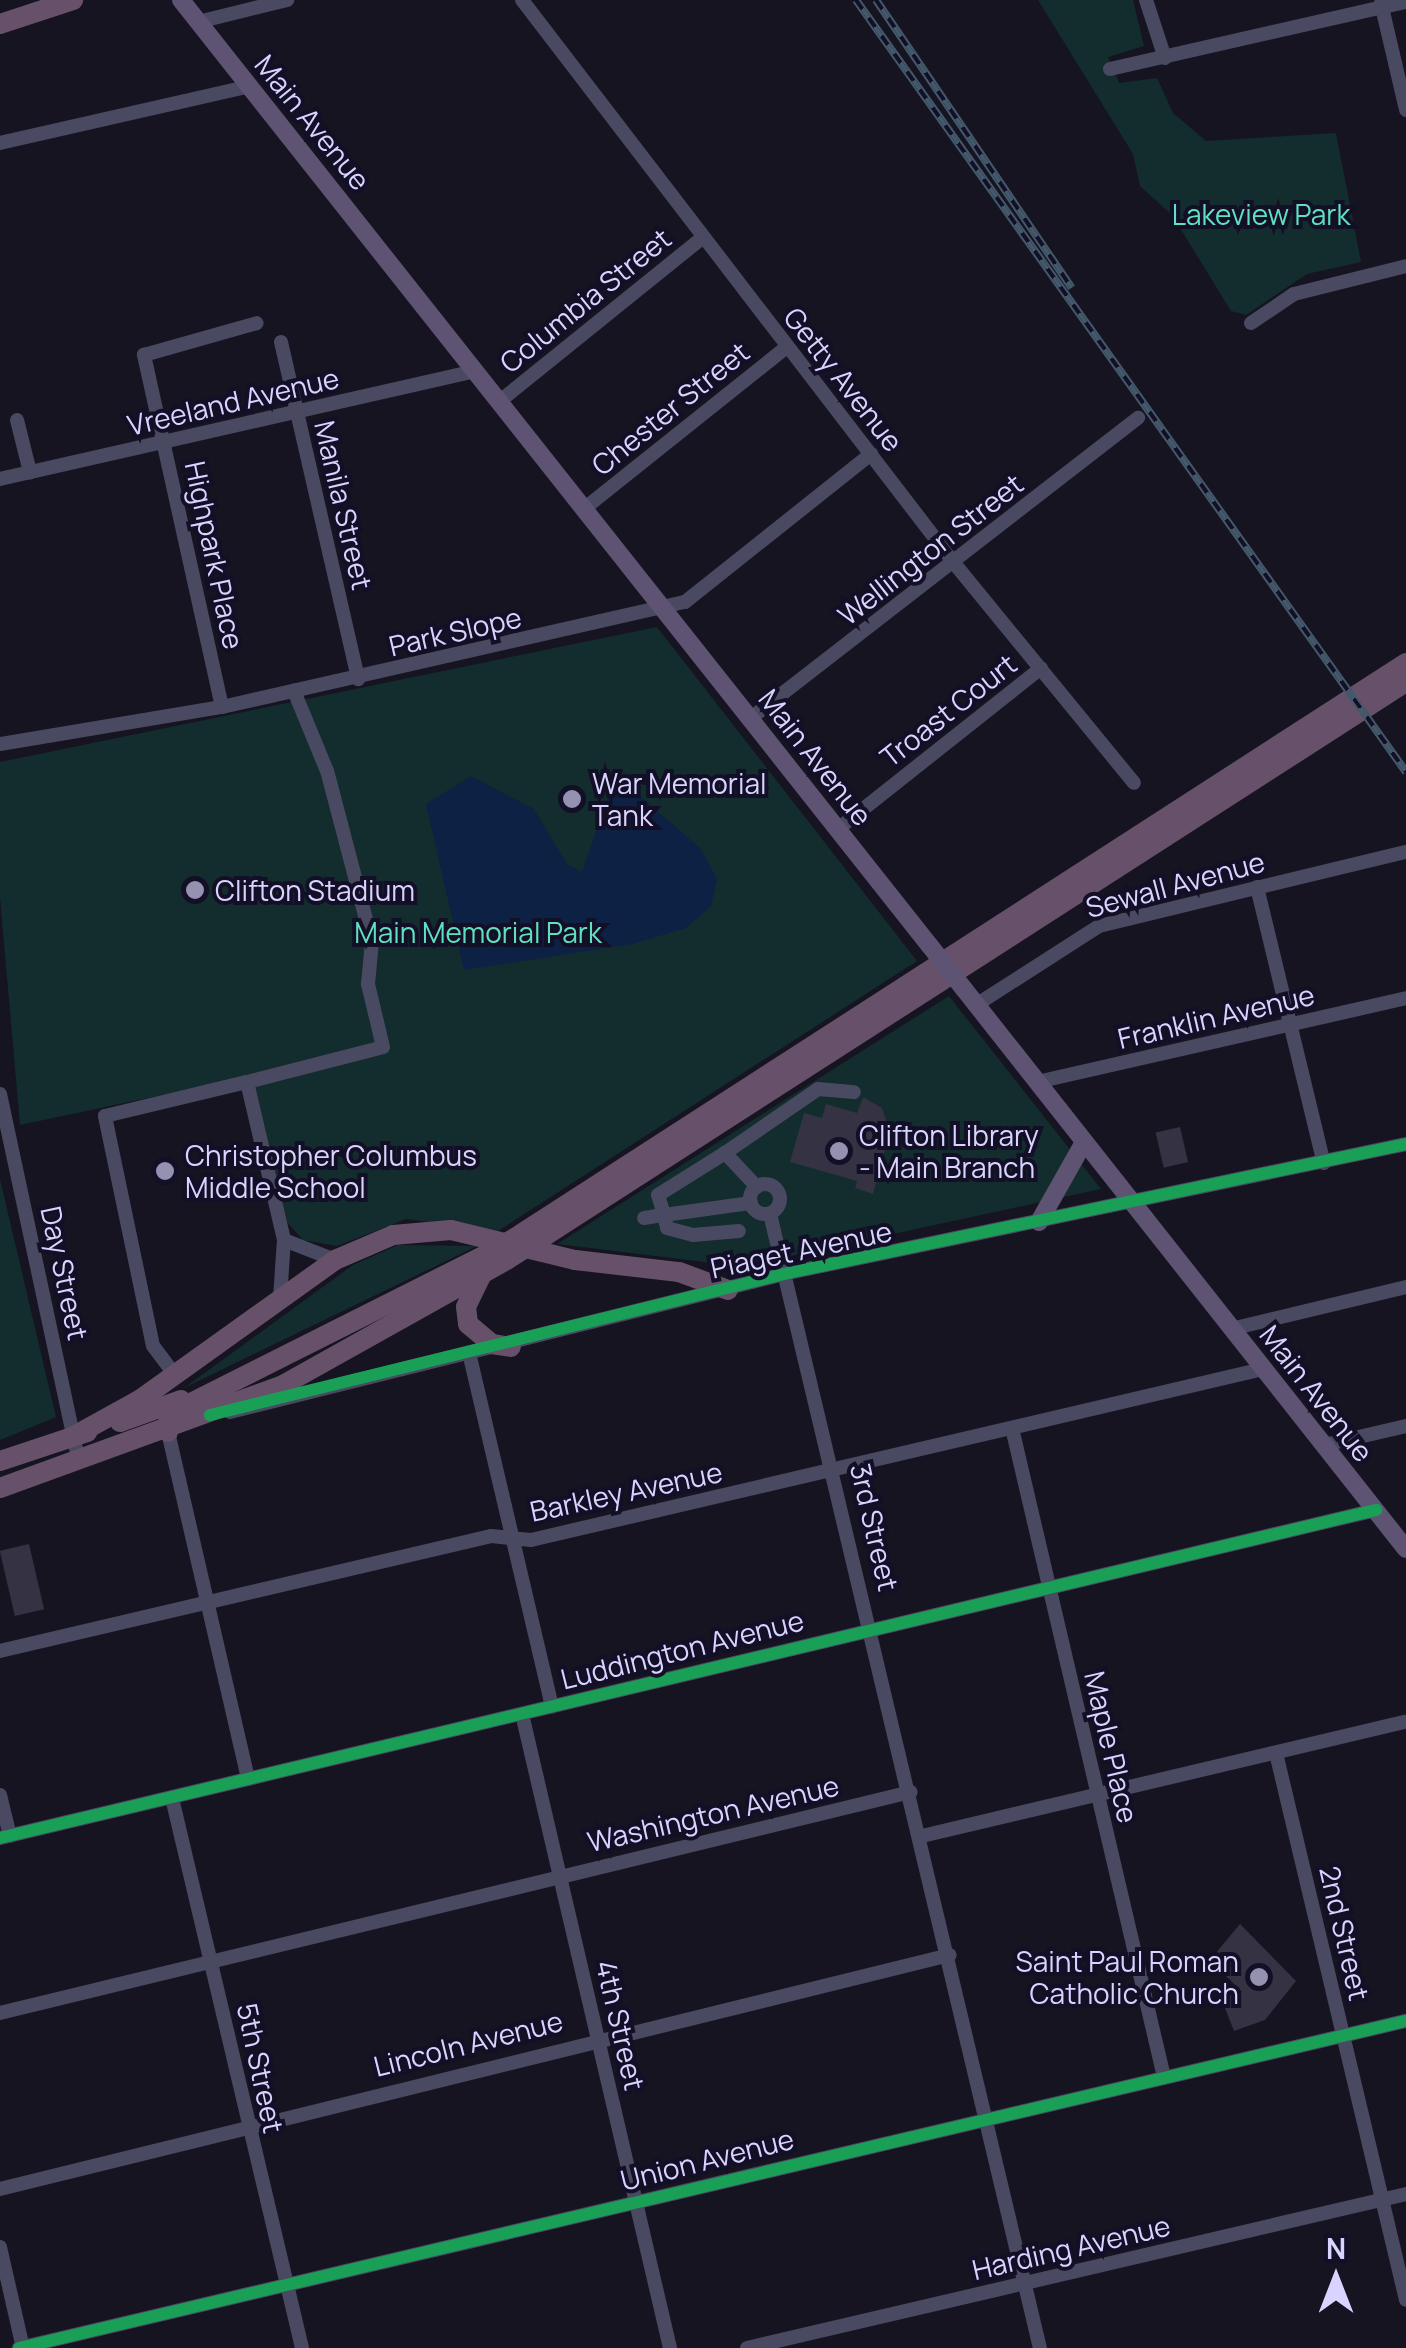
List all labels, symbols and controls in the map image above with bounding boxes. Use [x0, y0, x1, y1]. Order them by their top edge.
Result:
street label: Main Avenue [248, 48, 378, 196]
park label: Lakeview Park [1172, 197, 1350, 231]
street label: Columbia Street [493, 221, 677, 379]
street label: Getty Avenue [777, 300, 911, 458]
street label: Chester Street [585, 334, 755, 482]
street label: Vreeland Avenue [124, 360, 342, 442]
street label: Manila Street [308, 417, 380, 593]
street label: Highpark Place [179, 458, 251, 652]
street label: Wellington Street [831, 466, 1029, 632]
street label: Park Slope [386, 599, 524, 663]
street label: Troast Court [873, 646, 1023, 774]
street label: Main Avenue [752, 682, 880, 832]
place label: War Memorial Tank [592, 766, 767, 832]
marker: War Memorial Tank [561, 788, 583, 810]
street label: Sewall Avenue [1082, 844, 1268, 924]
place label: Clifton Stadium [215, 873, 415, 907]
marker: Clifton Stadium [184, 879, 206, 901]
park label: Main Memorial Park [354, 915, 602, 949]
street label: Franklin Avenue [1114, 977, 1318, 1055]
place label: Clifton Library - Main Branch [859, 1118, 1039, 1184]
place label: Christopher Columbus Middle School [185, 1138, 477, 1204]
marker: Clifton Library - Main Branch [828, 1140, 850, 1162]
marker: Christopher Columbus Middle School [154, 1160, 176, 1182]
street label: Day Street [34, 1203, 96, 1343]
street label: Piaget Avenue [707, 1213, 895, 1285]
street label: Main Avenue [1253, 1318, 1381, 1468]
street label: Barkley Avenue [527, 1454, 725, 1528]
street label: 3rd Street [844, 1460, 906, 1594]
street label: Luddington Avenue [557, 1603, 807, 1695]
street label: Maple Place [1078, 1668, 1146, 1826]
street label: Washington Avenue [584, 1768, 842, 1858]
street label: 2nd Street [1313, 1863, 1377, 2003]
place label: Saint Paul Roman Catholic Church [1015, 1944, 1239, 2010]
street label: 4th Street [590, 1957, 652, 2093]
marker: Saint Paul Roman Catholic Church [1248, 1966, 1270, 1988]
street label: 5th Street [231, 2000, 291, 2136]
street label: Lincoln Avenue [370, 2003, 566, 2083]
street label: Union Avenue [617, 2121, 797, 2197]
street label: Harding Avenue [969, 2208, 1173, 2286]
north arrow [1286, 2228, 1386, 2328]
text: N [1326, 2229, 1346, 2267]

